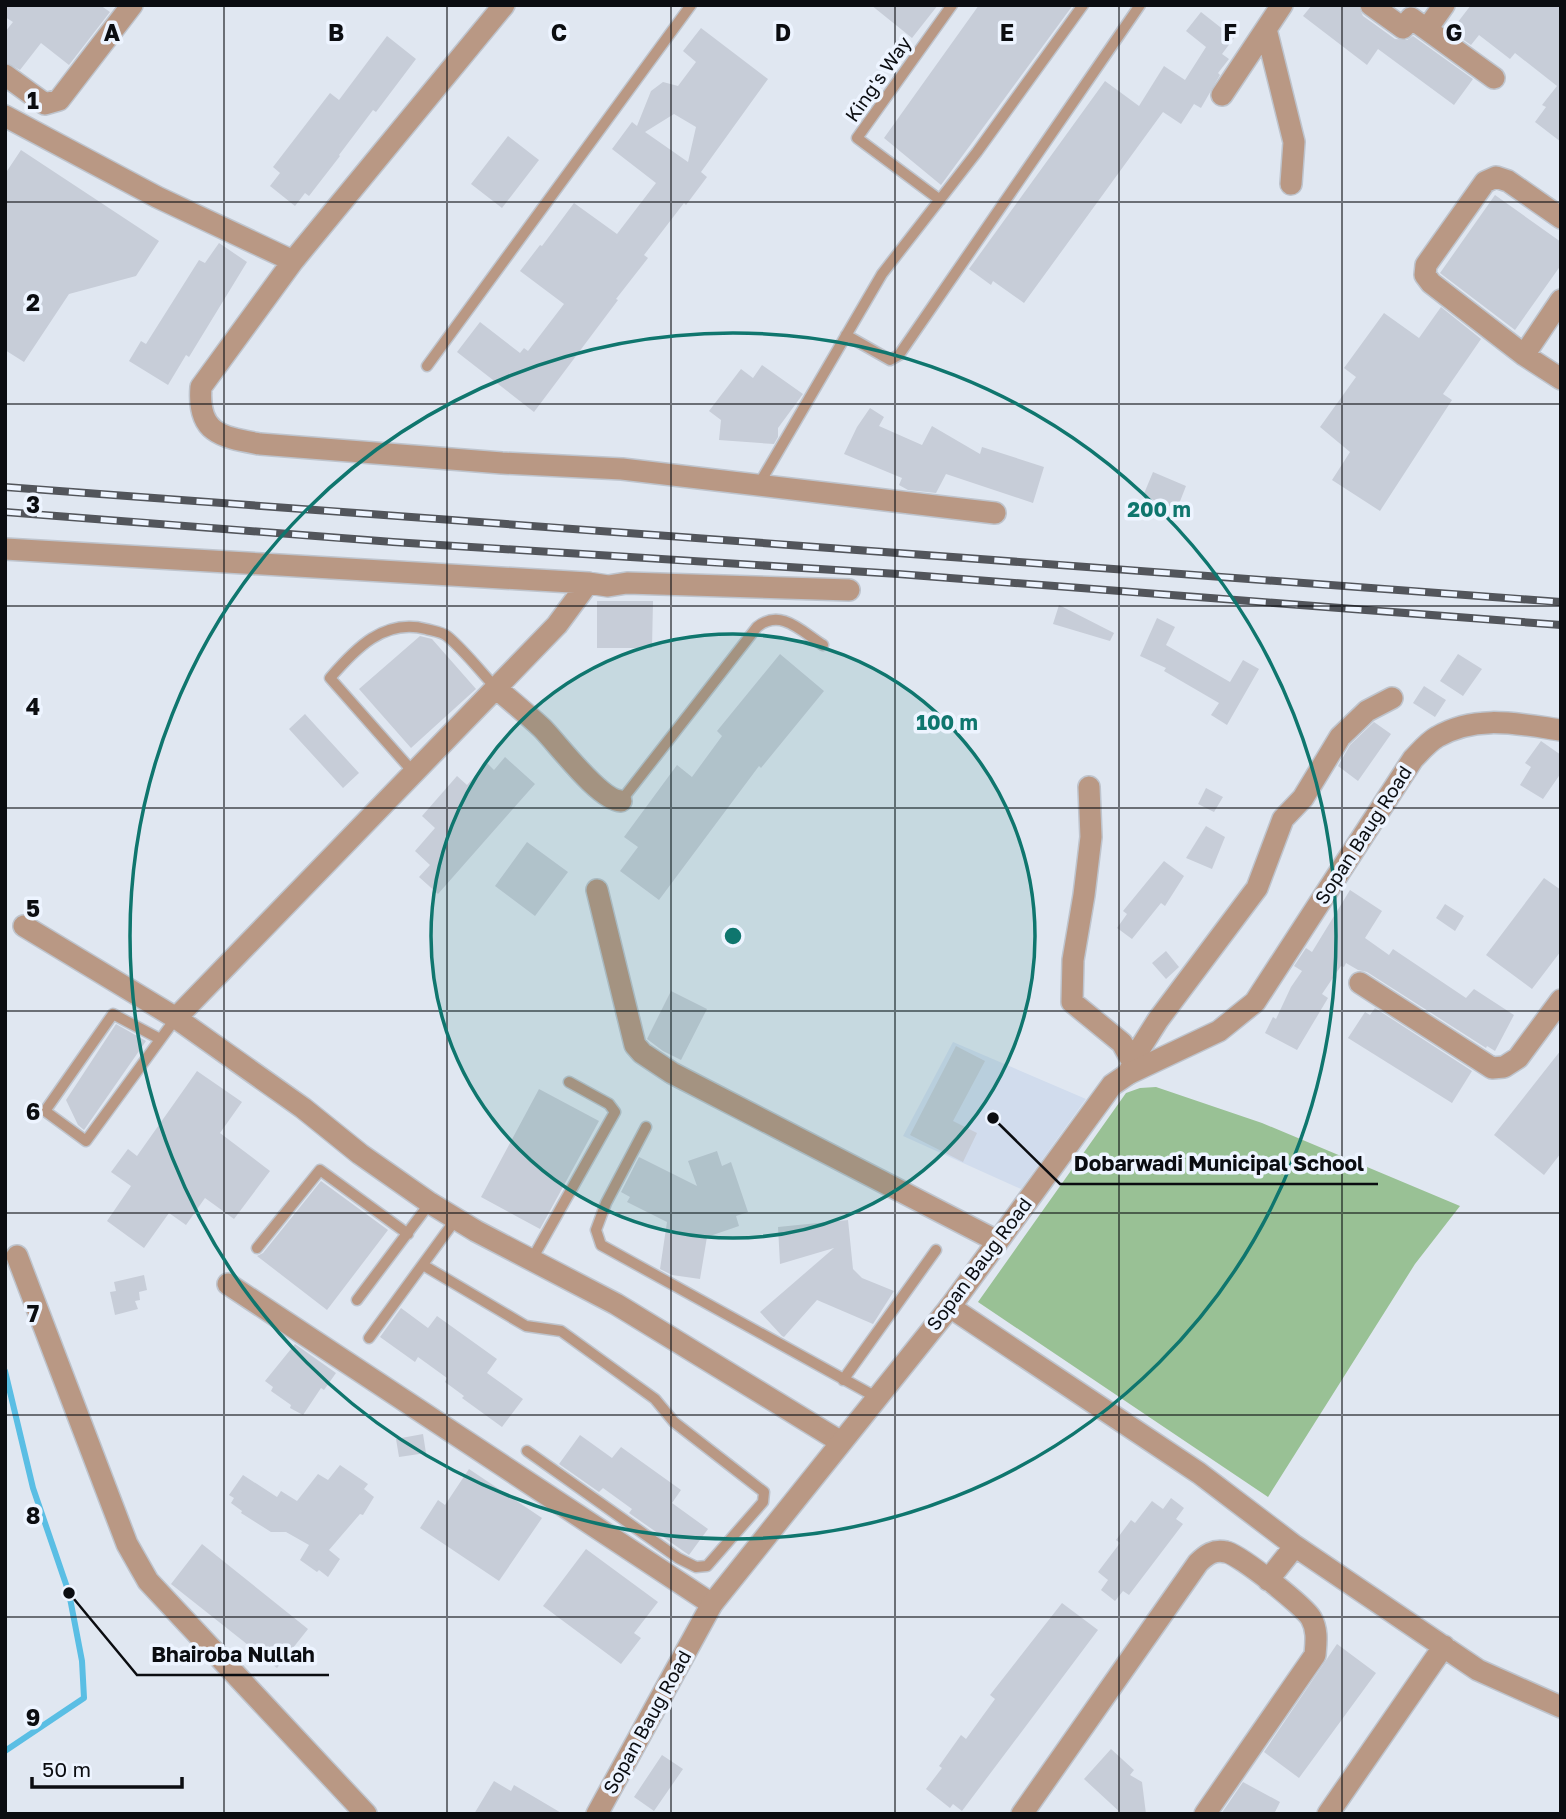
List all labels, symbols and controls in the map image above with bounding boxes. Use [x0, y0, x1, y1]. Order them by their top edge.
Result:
text: A [104, 18, 121, 46]
text: B [328, 18, 344, 46]
text: C [551, 18, 567, 46]
text: D [775, 18, 791, 46]
text: E [1000, 18, 1014, 46]
text: F [1223, 18, 1237, 46]
text: G [1446, 18, 1462, 46]
street label: King's Way [840, 31, 916, 126]
text: 1 [27, 86, 39, 114]
text: 2 [26, 288, 40, 316]
text: 3 [26, 490, 40, 518]
text: 200 m [1127, 496, 1191, 522]
text: 4 [26, 692, 40, 720]
text: 100 m [916, 709, 978, 735]
street label: Sopan Baug Road [1309, 761, 1416, 908]
text: 5 [26, 894, 40, 922]
centre of rings [721, 924, 745, 948]
text: 6 [26, 1097, 40, 1125]
callout: Dobarwadi Municipal School [1060, 1142, 1378, 1184]
text: Dobarwadi Municipal School [1074, 1150, 1364, 1176]
street label: Sopan Baug Road [921, 1193, 1036, 1335]
text: 7 [27, 1299, 39, 1327]
text: 8 [26, 1501, 40, 1529]
callout: Bhairoba Nullah [137, 1633, 329, 1675]
text: Bhairoba Nullah [151, 1641, 315, 1667]
street label: Sopan Baug Road [598, 1646, 695, 1797]
text: 9 [26, 1703, 40, 1731]
scale bar [32, 1745, 182, 1789]
text: 50 m [42, 1756, 91, 1782]

